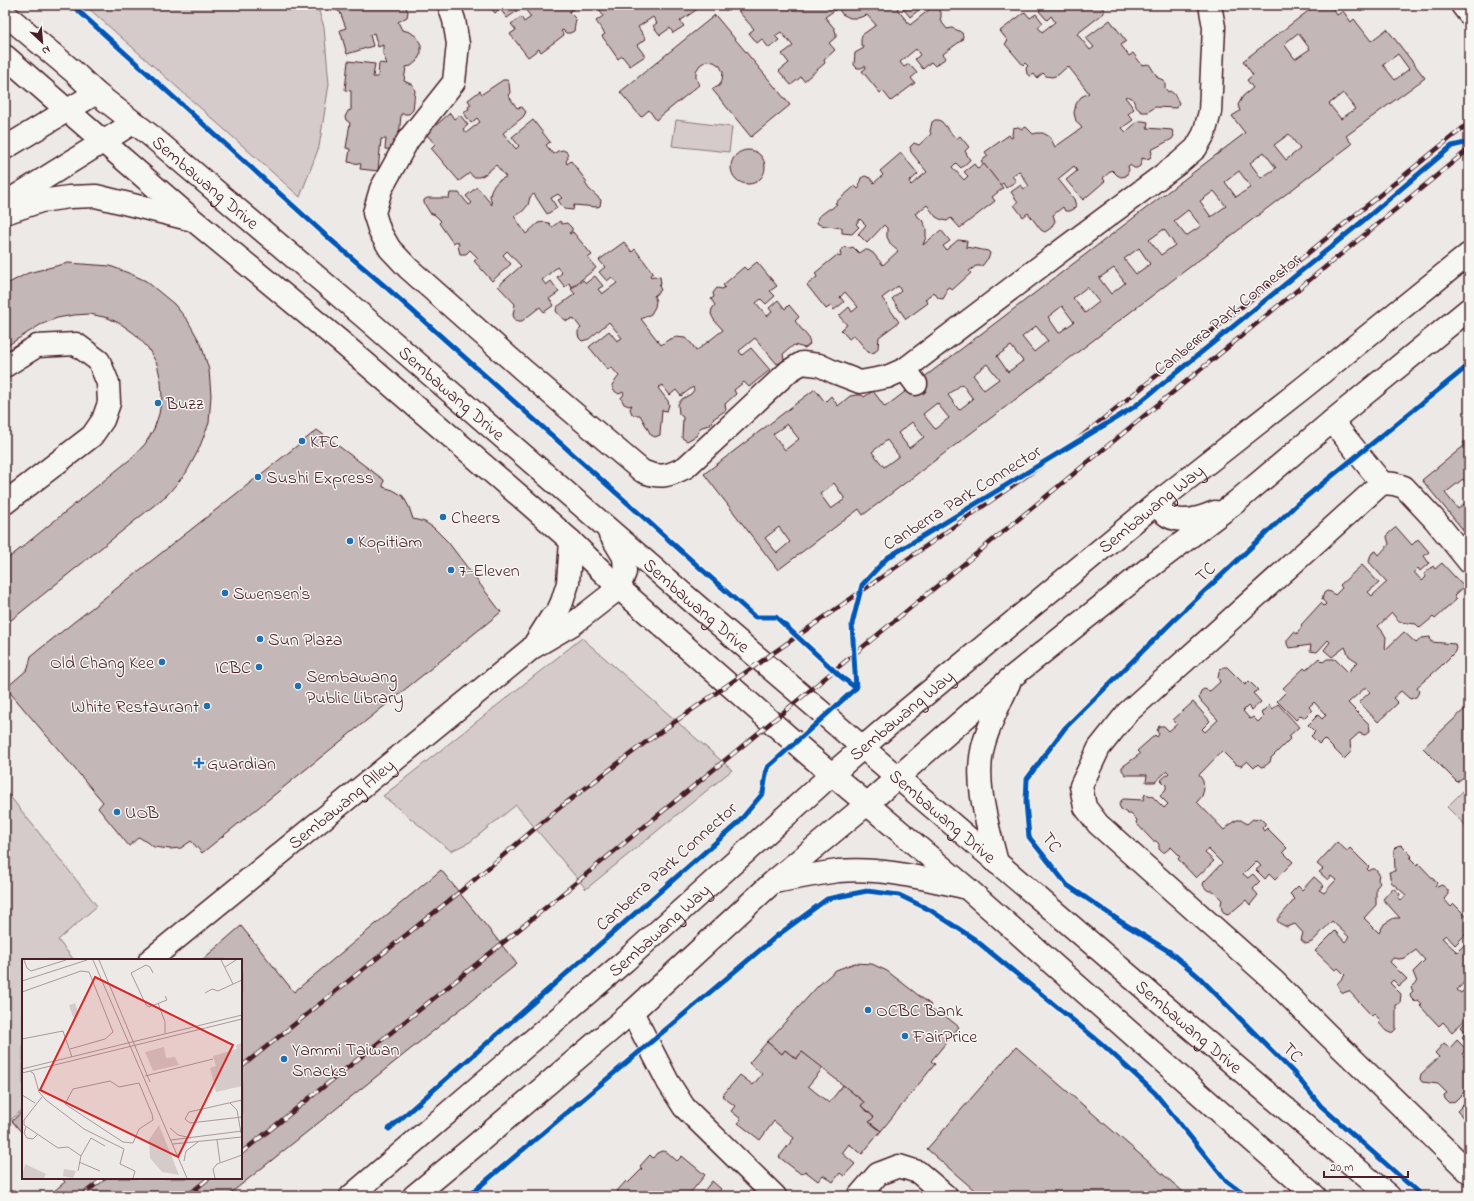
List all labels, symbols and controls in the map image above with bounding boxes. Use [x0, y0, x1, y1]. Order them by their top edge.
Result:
north arrow [22, 22, 62, 62]
text: N [39, 41, 53, 59]
street label: Sembawang Drive [145, 131, 264, 238]
street label: Canberra Park Connector [1149, 248, 1308, 383]
street label: Sembawang Drive [392, 341, 510, 449]
place label: Buzz [165, 392, 204, 418]
marker: Buzz [153, 398, 163, 408]
place label: KFC [310, 430, 339, 456]
marker: KFC [297, 436, 307, 446]
street label: Canberra Park Connector [879, 439, 1048, 558]
street label: Sembawang Way [1094, 459, 1211, 561]
place label: Sushi Express [266, 466, 374, 492]
marker: Sushi Express [253, 472, 263, 482]
place label: Cheers [451, 506, 500, 532]
marker: Cheers [438, 512, 448, 522]
place label: Kopitiam [358, 530, 422, 556]
marker: Kopitiam [345, 536, 355, 546]
street label: Sembawang Drive [636, 553, 755, 661]
street label: TC [1190, 557, 1223, 590]
place label: 7-Eleven [459, 559, 520, 585]
marker: 7-Eleven [446, 565, 456, 575]
place label: Swensen's [233, 582, 310, 608]
marker: Swensen's [220, 588, 230, 598]
place label: Sun Plaza [268, 628, 343, 654]
marker: Sun Plaza [255, 634, 265, 644]
place label: Old Chang Kee [50, 651, 155, 678]
place label: ICBC [215, 656, 251, 682]
marker: Old Chang Kee [157, 657, 167, 667]
marker: ICBC [254, 662, 264, 672]
place label: Sembawang Public Library [306, 665, 404, 712]
street label: Sembawang Way [845, 665, 961, 768]
marker: Sembawang Public Library [293, 681, 303, 691]
place label: White Restaurant [71, 695, 199, 721]
marker: White Restaurant [202, 701, 212, 711]
place label: Guardian [207, 752, 276, 778]
street label: Sembawang Alley [284, 754, 402, 857]
marker: Guardian [194, 758, 204, 768]
street label: Sembawang Drive [882, 764, 1001, 871]
street label: Canberra Park Connector [591, 796, 744, 938]
place label: UOB [125, 801, 159, 827]
marker: UOB [112, 807, 122, 817]
street label: TC [1034, 827, 1067, 859]
street label: Sembawang Way [604, 879, 717, 985]
inset map [22, 959, 242, 1179]
street label: Sembawang Drive [1128, 975, 1248, 1082]
place label: OCBC Bank [876, 999, 963, 1025]
marker: OCBC Bank [863, 1005, 873, 1015]
place label: FairPrice [912, 1025, 978, 1051]
marker: FairPrice [900, 1031, 910, 1041]
street label: TC [1275, 1037, 1308, 1070]
place label: Yammi Taiwan Snacks [292, 1038, 399, 1085]
marker: Yammi Taiwan Snacks [279, 1054, 289, 1064]
scale bar [1324, 1153, 1408, 1179]
text: 20 m [1330, 1159, 1353, 1177]

